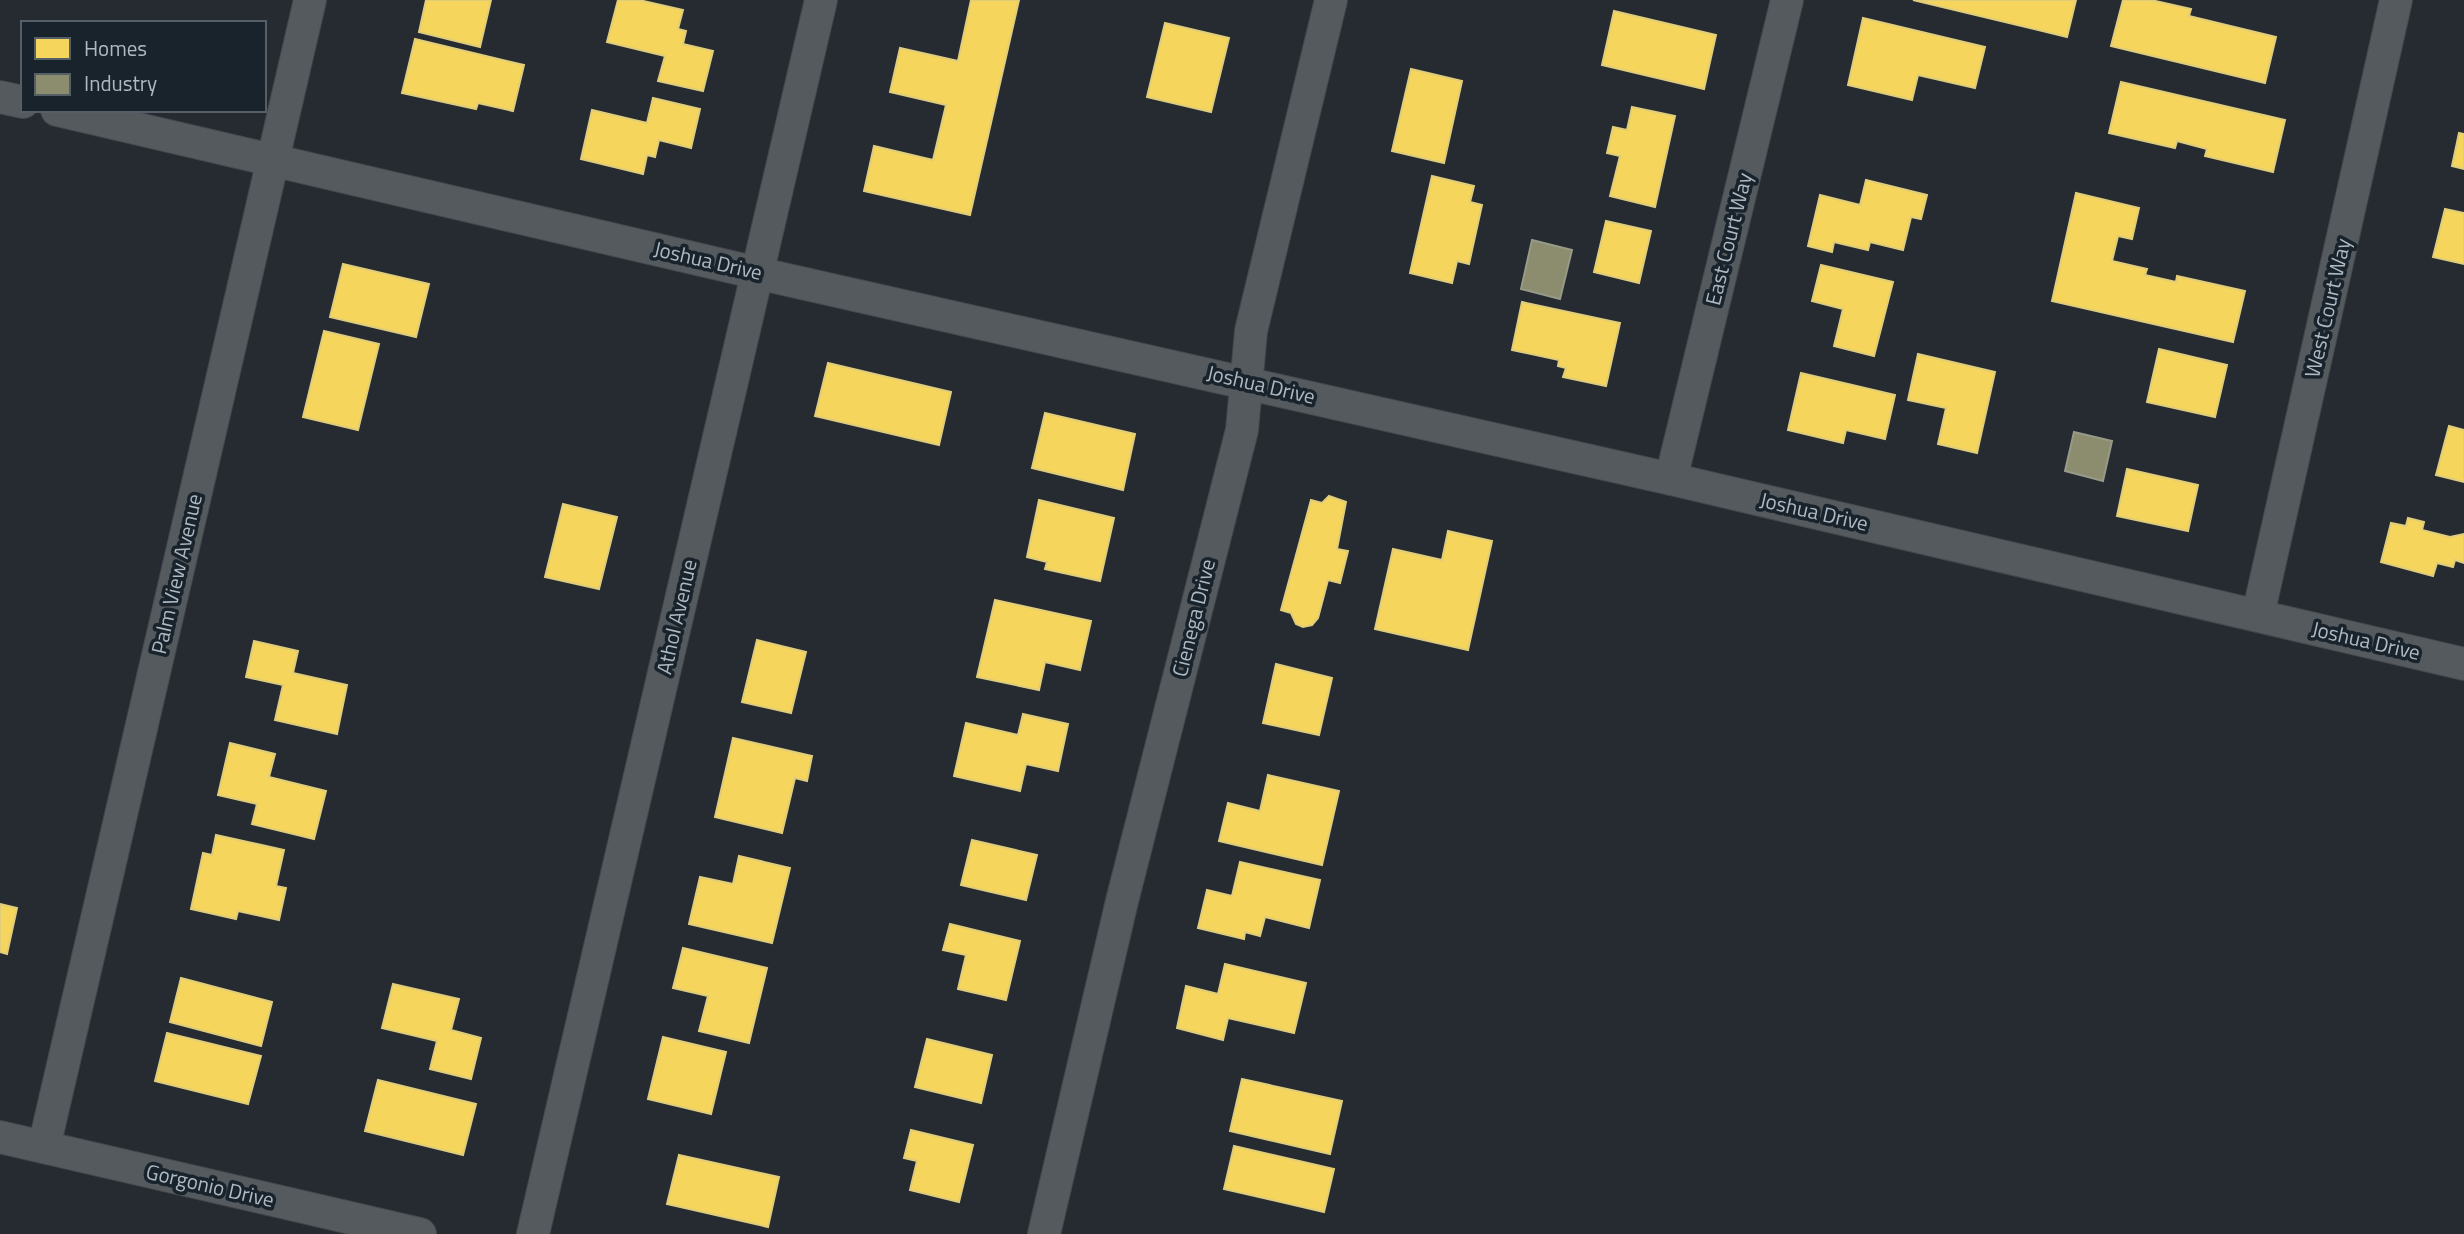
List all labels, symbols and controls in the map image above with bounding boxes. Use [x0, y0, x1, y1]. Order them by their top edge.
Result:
legend [21, 21, 266, 112]
text: Homes [84, 32, 147, 64]
text: Industry [84, 67, 157, 99]
street label: East Court Way [1696, 169, 1760, 308]
street label: Joshua Drive [651, 232, 766, 288]
street label: West Court Way [2295, 235, 2359, 381]
street label: Joshua Drive [1204, 356, 1319, 412]
street label: Joshua Drive [1757, 483, 1872, 539]
street label: Palm View Avenue [142, 491, 210, 657]
street label: Cienega Drive [1163, 555, 1223, 680]
street label: Athol Avenue [647, 556, 705, 677]
street label: Joshua Drive [2309, 612, 2424, 668]
street label: Gorgonio Drive [143, 1155, 277, 1215]

